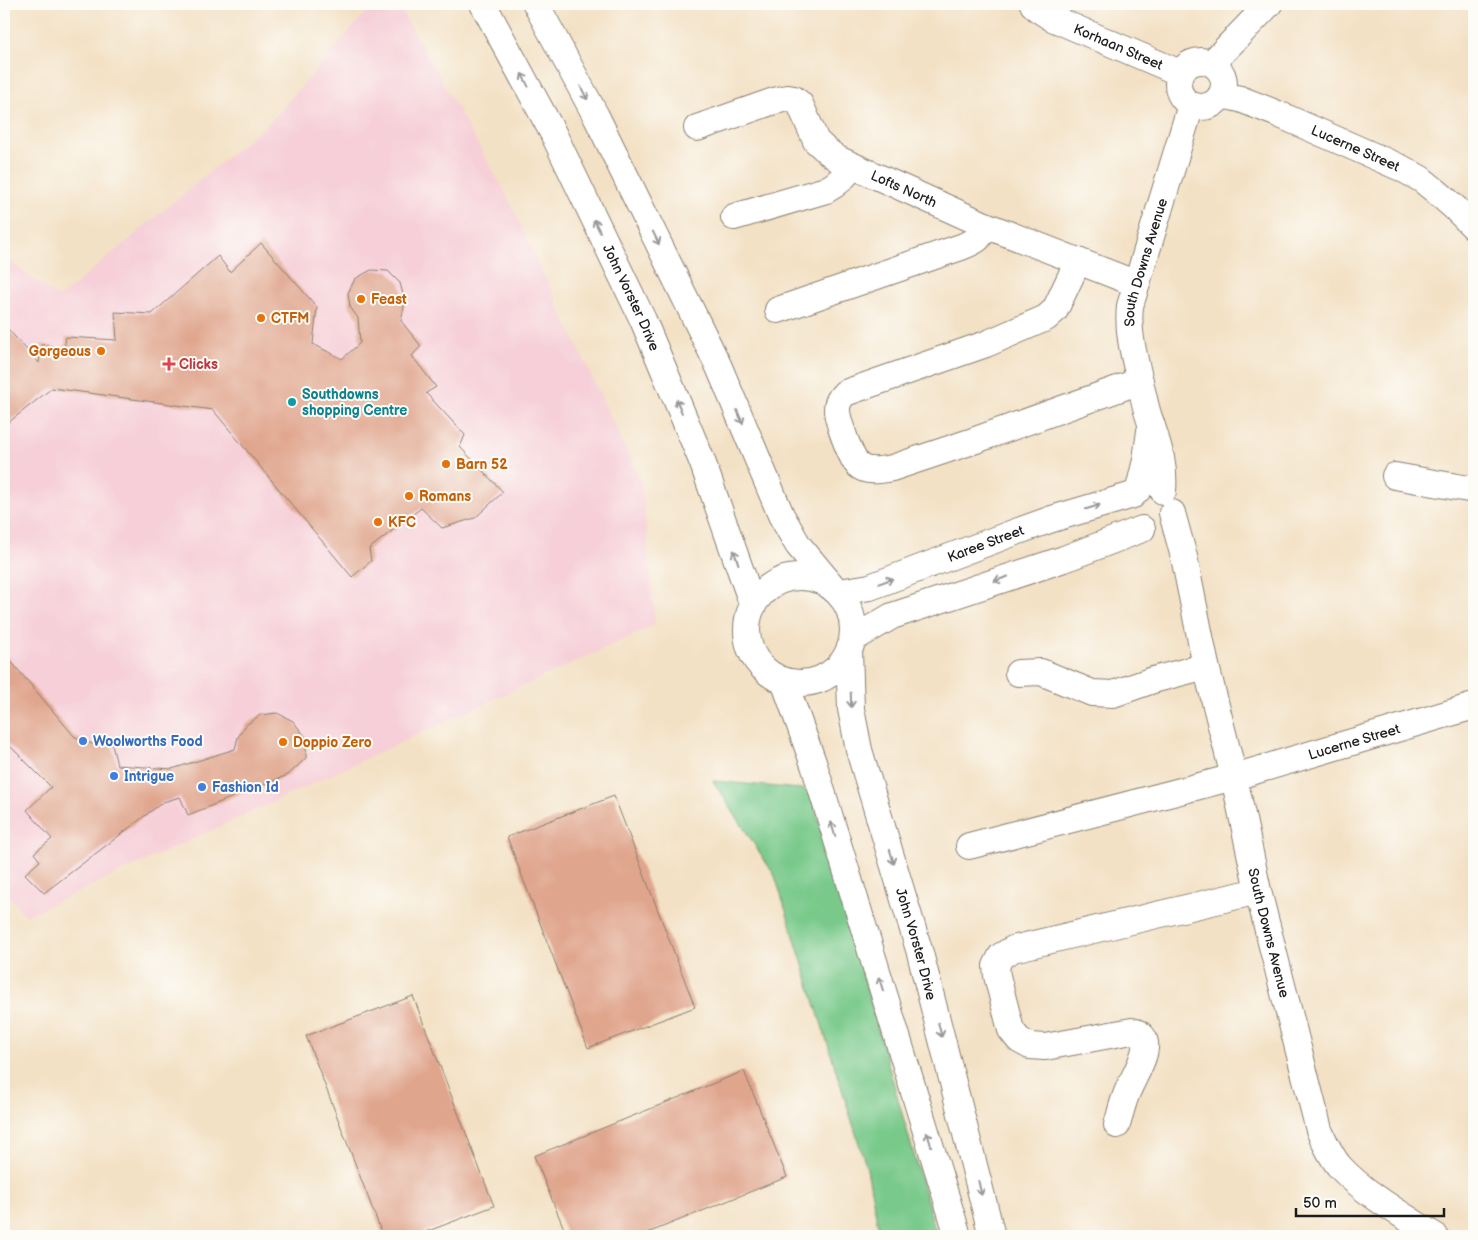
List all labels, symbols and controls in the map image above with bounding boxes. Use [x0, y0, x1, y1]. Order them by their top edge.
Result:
street label: Korhaan Street [1071, 20, 1166, 73]
one-way arrow [519, 74, 529, 88]
one-way arrow [580, 85, 589, 100]
street label: Lucerne Street [1309, 121, 1403, 175]
street label: Lofts North [868, 166, 940, 211]
street label: South Downs Avenue [1121, 196, 1171, 327]
one-way arrow [592, 218, 602, 233]
one-way arrow [652, 231, 662, 246]
street label: John Vorster Drive [599, 241, 663, 353]
place label: Feast [371, 291, 407, 308]
marker: Feast [355, 293, 367, 305]
place label: CTFM [271, 310, 309, 327]
marker: CTFM [255, 312, 267, 324]
place label: Gorgeous [29, 343, 91, 360]
marker: Gorgeous [95, 345, 107, 357]
place label: Clicks [179, 356, 218, 373]
marker: Clicks [163, 358, 175, 370]
place label: Southdowns shopping Centre [302, 386, 407, 419]
marker: Southdowns shopping Centre [286, 396, 298, 408]
one-way arrow [673, 398, 682, 413]
one-way arrow [736, 409, 746, 424]
place label: Barn 52 [456, 456, 508, 473]
marker: Barn 52 [440, 458, 452, 470]
place label: Romans [419, 488, 471, 505]
marker: Romans [403, 490, 415, 502]
one-way arrow [1084, 501, 1100, 511]
place label: KFC [388, 514, 416, 531]
marker: KFC [372, 516, 384, 528]
street label: Karee Street [945, 521, 1027, 565]
one-way arrow [731, 550, 740, 566]
one-way arrow [994, 575, 1009, 584]
one-way arrow [878, 576, 893, 585]
one-way arrow [846, 692, 856, 708]
street label: Lucerne Street [1306, 720, 1403, 763]
place label: Woolworths Food [93, 733, 203, 750]
place label: Doppio Zero [293, 734, 372, 751]
marker: Woolworths Food [77, 735, 89, 747]
marker: Doppio Zero [277, 736, 289, 748]
place label: Intrigue [124, 768, 174, 785]
marker: Intrigue [108, 770, 120, 782]
place label: Fashion Id [212, 779, 279, 796]
marker: Fashion Id [196, 781, 208, 793]
one-way arrow [828, 821, 838, 837]
one-way arrow [887, 849, 897, 865]
street label: South Downs Avenue [1245, 867, 1293, 999]
street label: John Vorster Drive [892, 886, 940, 1002]
one-way arrow [876, 977, 885, 992]
one-way arrow [936, 1022, 945, 1038]
one-way arrow [923, 1132, 933, 1148]
one-way arrow [976, 1179, 985, 1195]
scale bar [1296, 1185, 1443, 1217]
text: 50 m [1303, 1194, 1337, 1213]

